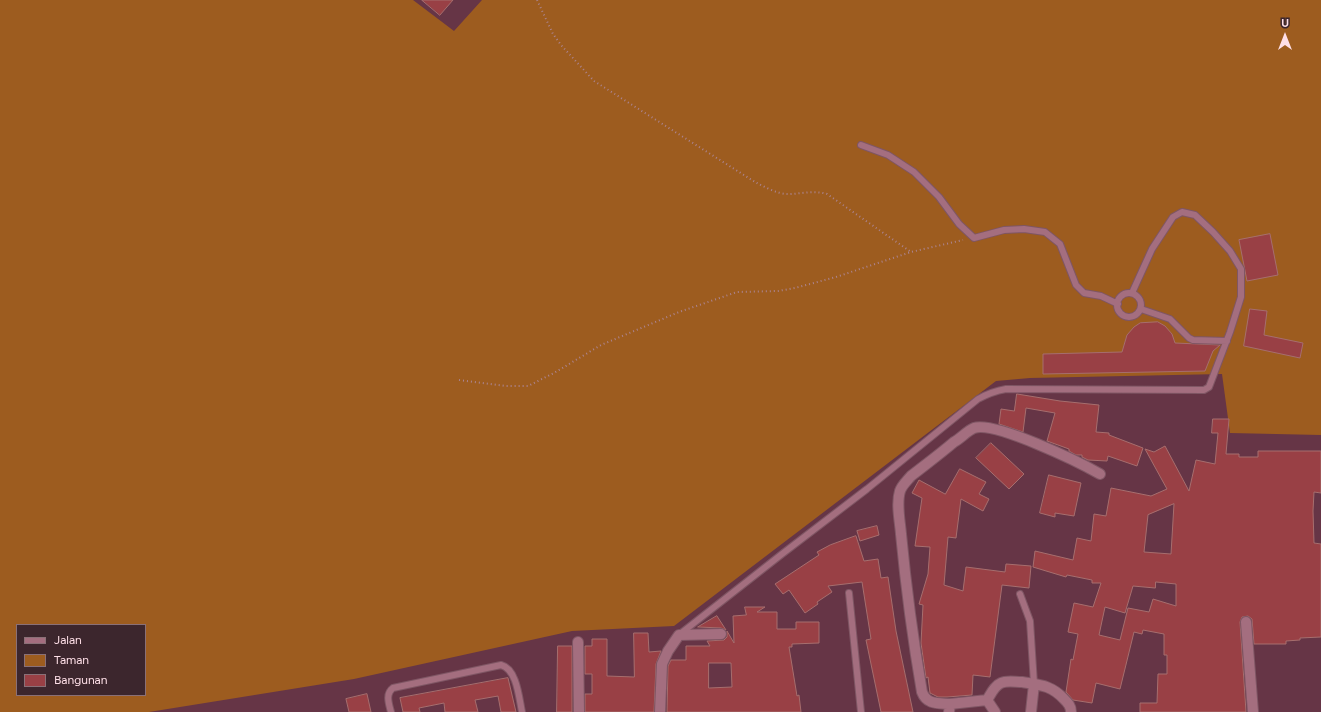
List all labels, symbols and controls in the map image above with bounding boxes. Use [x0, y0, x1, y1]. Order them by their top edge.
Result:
north arrow [1265, 16, 1305, 56]
text: U [1281, 17, 1289, 30]
legend [16, 624, 146, 696]
text: Jalan [54, 633, 82, 647]
text: Taman [54, 653, 89, 667]
text: Bangunan [54, 673, 107, 687]

